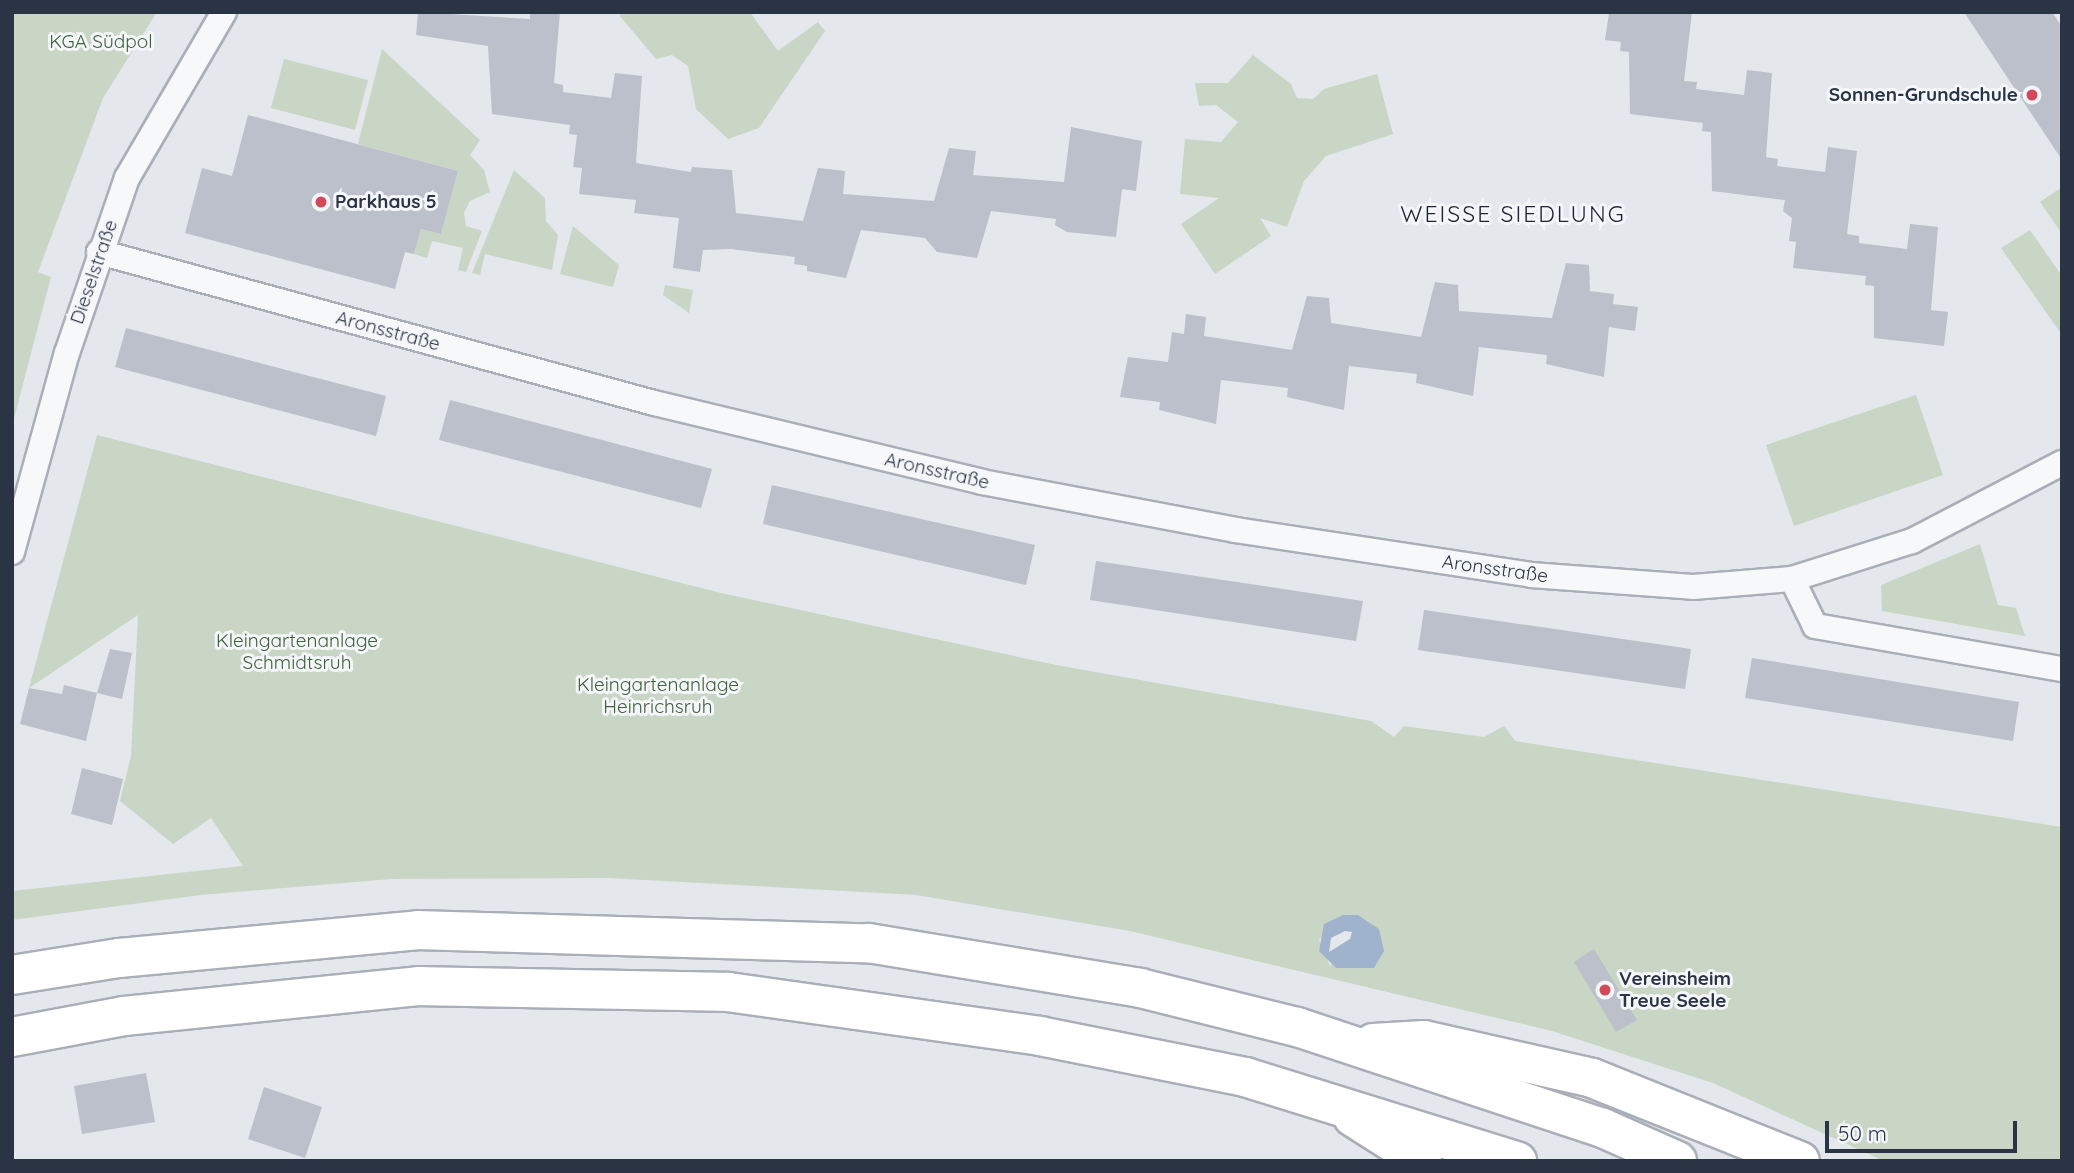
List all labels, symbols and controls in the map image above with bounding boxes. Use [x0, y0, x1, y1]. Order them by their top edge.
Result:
park label: KGA Südpol [49, 31, 153, 53]
place label: Sonnen-Grundschule [1829, 84, 2018, 106]
marker: Sonnen-Grundschule [2024, 87, 2040, 103]
place label: Parkhaus 5 [335, 191, 437, 213]
marker: Parkhaus 5 [313, 194, 329, 210]
district label: WEISSE SIEDLUNG [1402, 200, 1624, 228]
street label: Dieselstraße [66, 217, 122, 327]
street label: Aronsstraße [333, 306, 443, 356]
street label: Aronsstraße [882, 448, 992, 494]
street label: Aronsstraße [1441, 550, 1549, 588]
park label: Kleingartenanlage Schmidtsruh [216, 630, 378, 674]
park label: Kleingartenanlage Heinrichsruh [577, 674, 739, 718]
place label: Vereinsheim Treue Seele [1619, 968, 1731, 1012]
marker: Vereinsheim Treue Seele [1597, 982, 1613, 998]
scale bar [1829, 1106, 2022, 1150]
text: 50 m [1838, 1120, 1887, 1146]

